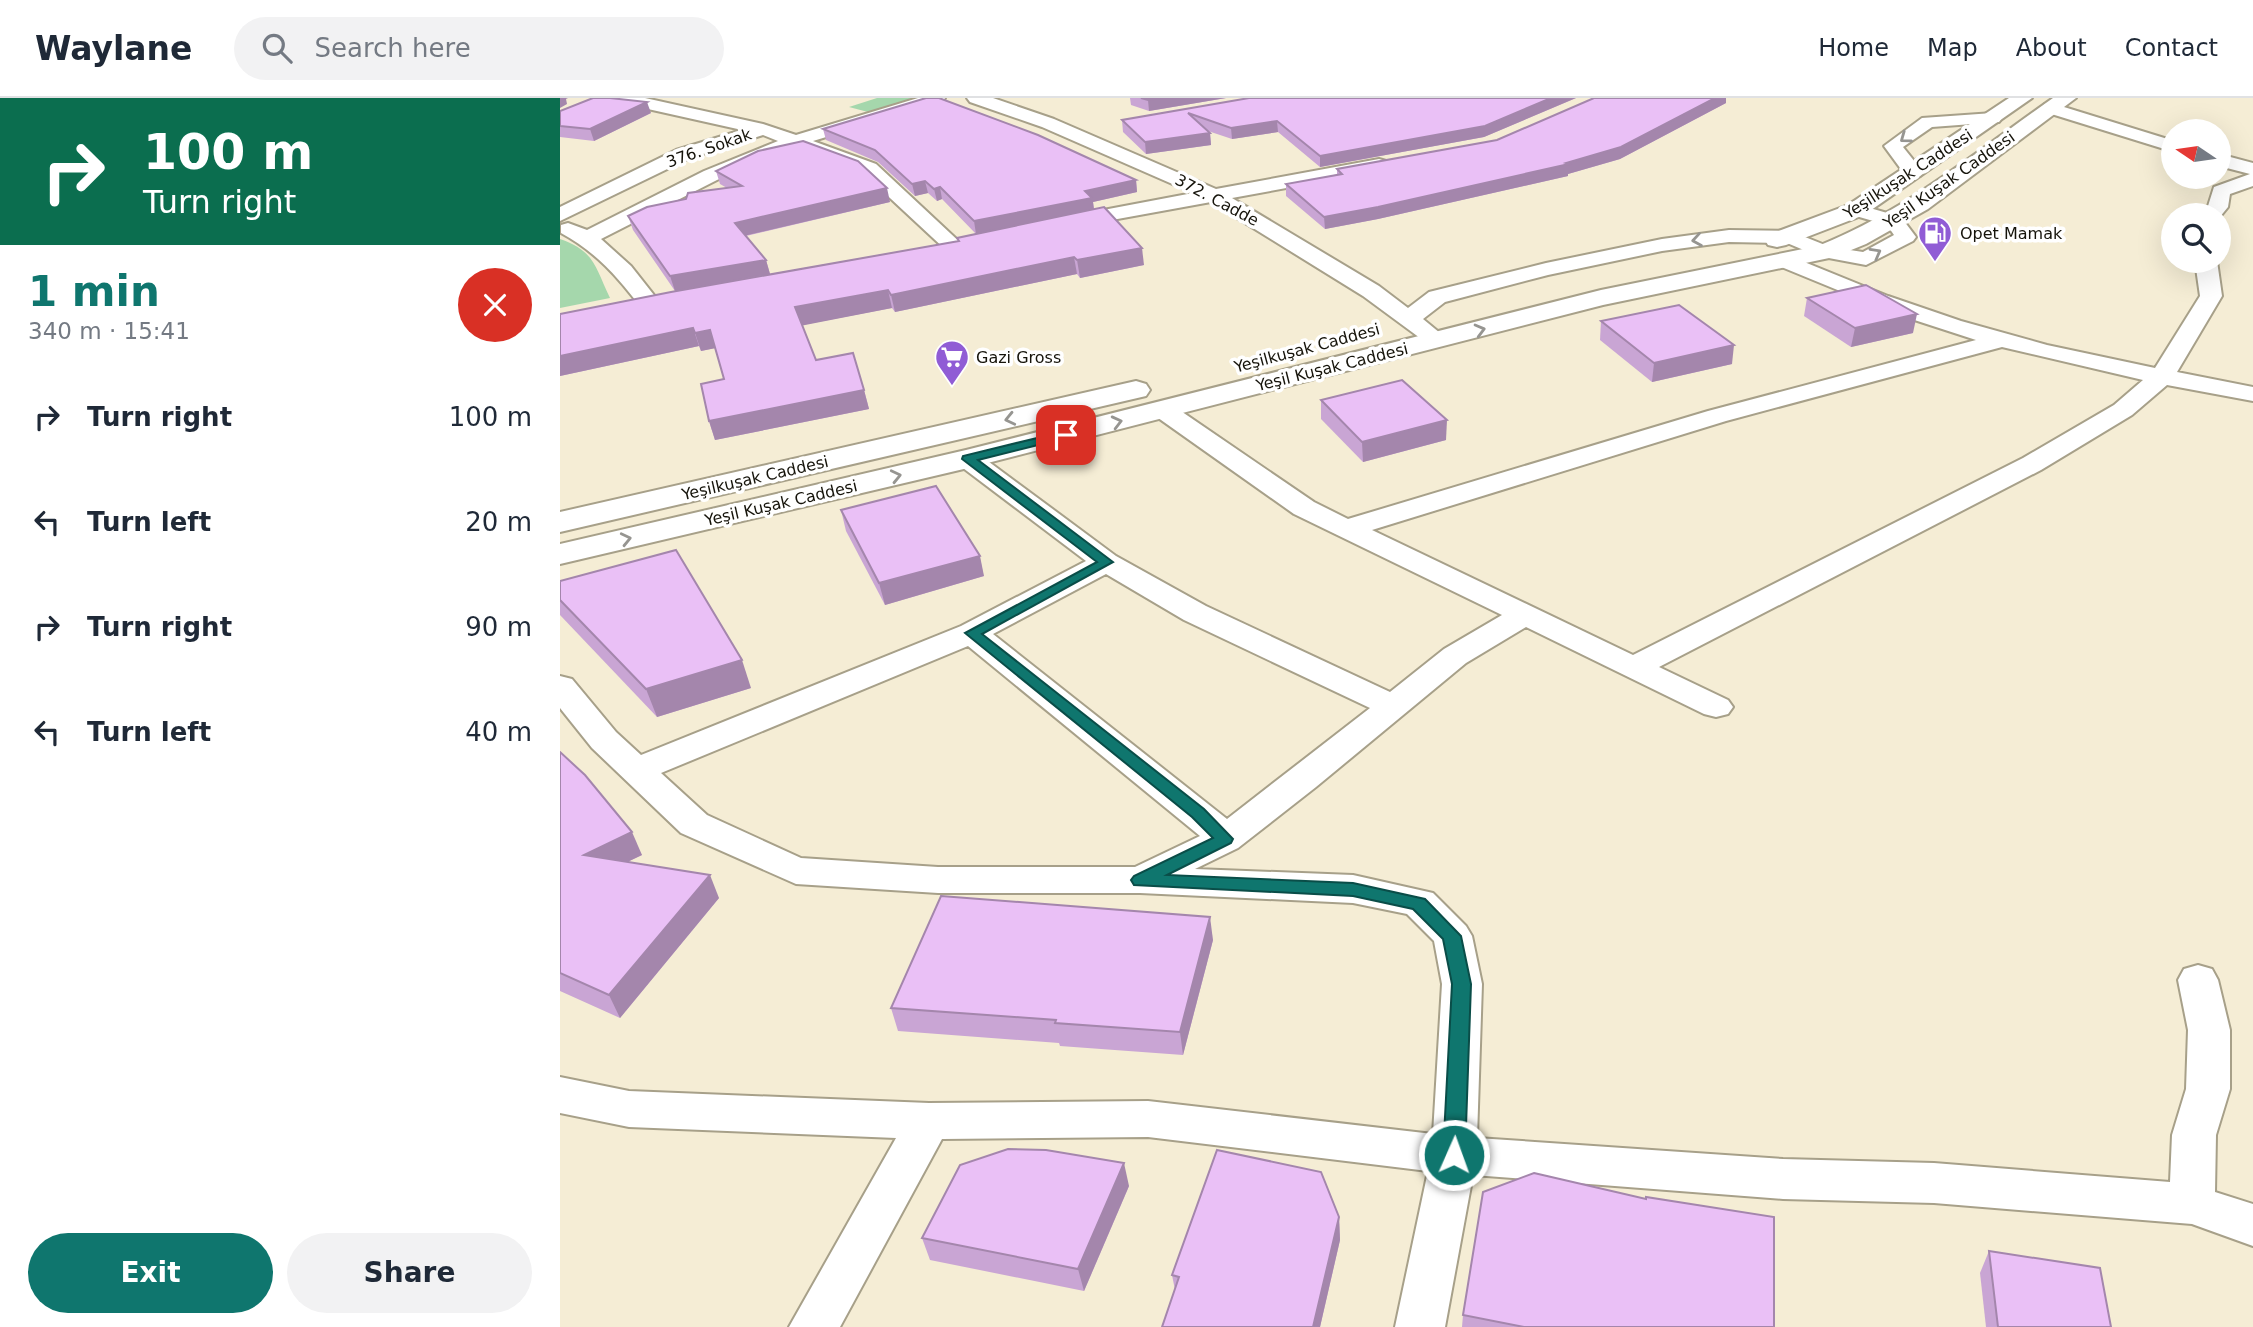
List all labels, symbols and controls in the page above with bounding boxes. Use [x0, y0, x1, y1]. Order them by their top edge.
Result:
search box [234, 17, 724, 80]
text: Waylane [35, 29, 192, 68]
icon: search [258, 29, 296, 67]
text: Search here [314, 33, 471, 63]
text: Home [1818, 34, 1889, 62]
text: Map [1927, 34, 1978, 62]
text: About [2016, 34, 2087, 62]
text: Contact [2125, 34, 2218, 62]
north arrow [2161, 119, 2231, 189]
map controls [2161, 119, 2231, 273]
text: 100 m [143, 124, 313, 181]
street label: 376. Sokak [664, 124, 755, 171]
street label: Yeşilkuşak Caddesi [1839, 125, 1976, 223]
icon: right [28, 126, 119, 217]
street label: Yeşil Kuşak Caddesi [1879, 127, 2018, 233]
one-way arrow [1900, 130, 1913, 142]
street label: 372. Cadde [1172, 170, 1262, 230]
text: Turn right [143, 183, 296, 221]
button: search [2161, 203, 2231, 273]
fuel station icon: Opet Mamak [1916, 214, 1954, 263]
place label: Opet Mamak [1960, 224, 2063, 243]
one-way arrow [1692, 232, 1703, 247]
one-way arrow [1869, 248, 1882, 261]
text: 1 min [28, 267, 160, 316]
button: close [458, 268, 532, 342]
text: 340 m · 15:41 [28, 318, 190, 344]
street label: Yeşilkuşak Caddesi [1231, 319, 1382, 377]
one-way arrow [1474, 324, 1486, 338]
supermarket icon: Gazi Gross [933, 338, 971, 387]
street label: Yeşil Kuşak Caddesi [1253, 339, 1410, 395]
place label: Gazi Gross [976, 348, 1061, 367]
icon: right [28, 398, 66, 436]
text: Turn right [87, 402, 232, 432]
text: 100 m [449, 402, 532, 432]
pin [1036, 405, 1096, 465]
one-way arrow [1004, 411, 1016, 425]
icon: arrive [1047, 416, 1085, 454]
one-way arrow [1111, 416, 1123, 430]
street label: Yeşilkuşak Caddesi [679, 452, 830, 504]
one-way arrow [890, 470, 902, 484]
street label: Yeşil Kuşak Caddesi [702, 476, 859, 530]
icon: left [28, 503, 66, 541]
text: Turn left [87, 507, 211, 537]
text: 20 m [465, 507, 532, 537]
one-way arrow [620, 533, 632, 547]
icon: right [28, 608, 66, 646]
text: Turn right [87, 612, 232, 642]
text: 90 m [465, 612, 532, 642]
icon: left [28, 713, 66, 751]
text: Turn left [87, 717, 211, 747]
text: 40 m [465, 717, 532, 747]
position arrow [1417, 1118, 1491, 1192]
button: Exit [28, 1233, 273, 1313]
button: Share [287, 1233, 532, 1313]

